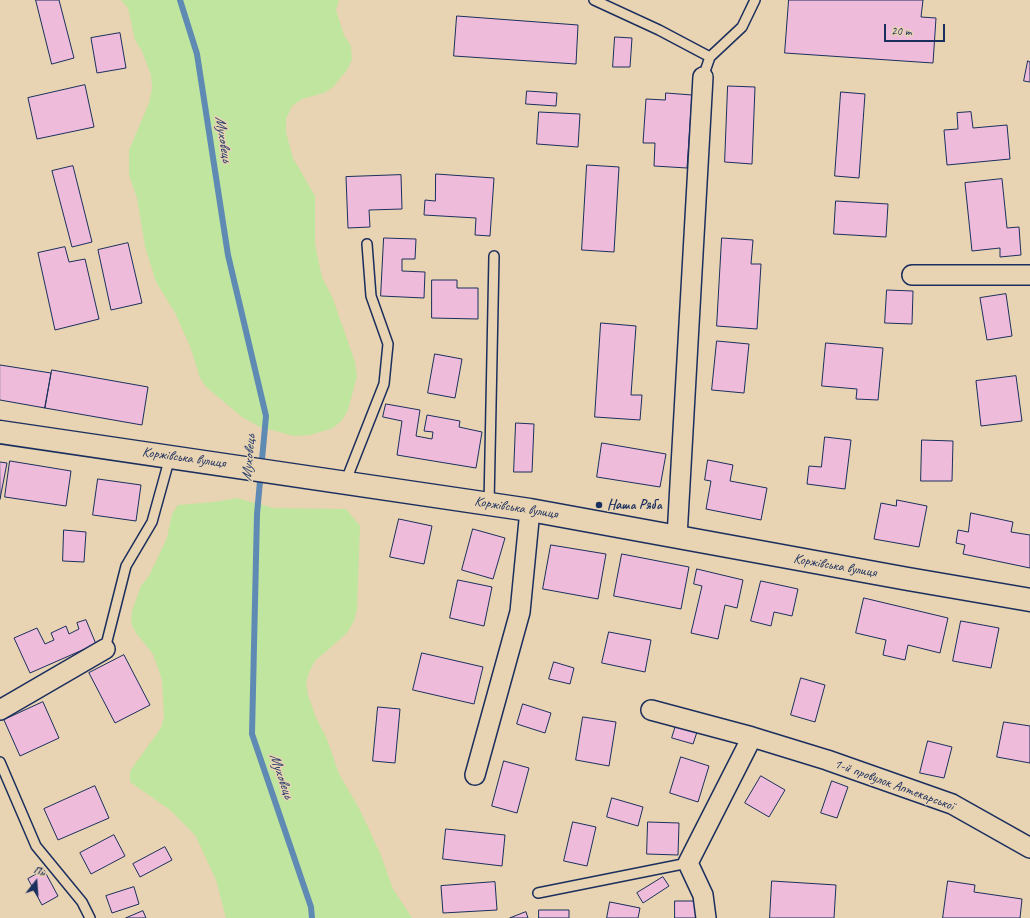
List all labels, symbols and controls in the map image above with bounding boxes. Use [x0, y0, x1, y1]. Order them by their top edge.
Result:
scale bar [886, 16, 947, 42]
text: 20 m [891, 23, 911, 39]
water label: Муховець [210, 115, 236, 163]
water label: Муховець [238, 434, 260, 482]
street label: Коржівська вулиця [141, 444, 227, 472]
street label: Коржівська вулиця [473, 493, 559, 523]
place label: Наша Ряба [607, 497, 662, 513]
marker: Наша Ряба [594, 500, 604, 510]
street label: Коржівська вулиця [792, 550, 878, 582]
water label: Муховець [265, 751, 297, 801]
street label: 1-й провулок Аптекарської [832, 755, 956, 815]
north arrow [16, 862, 56, 902]
text: Пн [32, 862, 47, 879]

